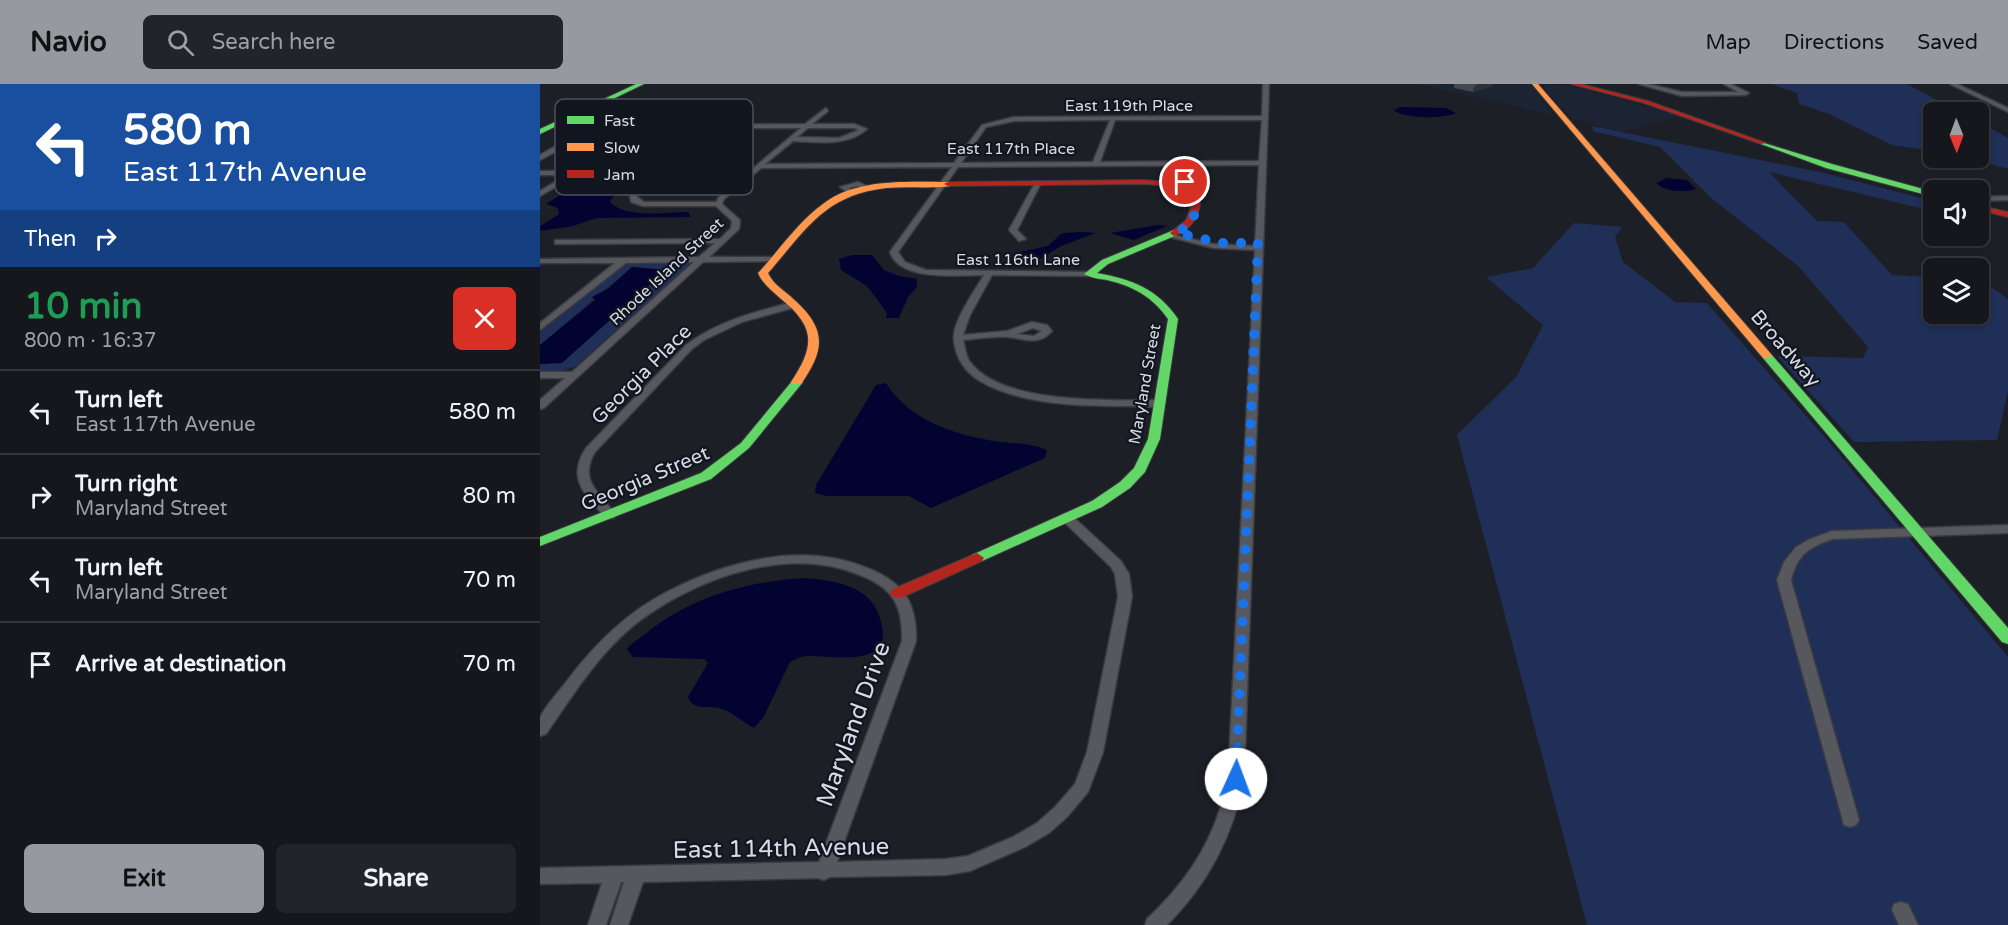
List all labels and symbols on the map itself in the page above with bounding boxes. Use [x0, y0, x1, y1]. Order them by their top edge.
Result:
street label: East 119th Place [1065, 96, 1193, 116]
legend [555, 99, 753, 195]
north arrow [1923, 102, 1989, 168]
text: Fast [604, 111, 635, 131]
text: Slow [604, 138, 640, 158]
street label: East 117th Place [947, 139, 1075, 159]
pin [1159, 156, 1210, 207]
text: Jam [604, 165, 635, 185]
street label: Rhode Island Street [605, 214, 728, 330]
street label: East 116th Lane [956, 250, 1080, 270]
street label: Broadway [1745, 305, 1826, 392]
street label: Georgia Place [587, 320, 697, 430]
street label: Maryland Street [1125, 322, 1165, 446]
street label: Georgia Street [578, 441, 714, 517]
street label: Maryland Drive [810, 638, 897, 811]
position arrow [1204, 747, 1268, 811]
street label: East 114th Avenue [672, 832, 890, 865]

